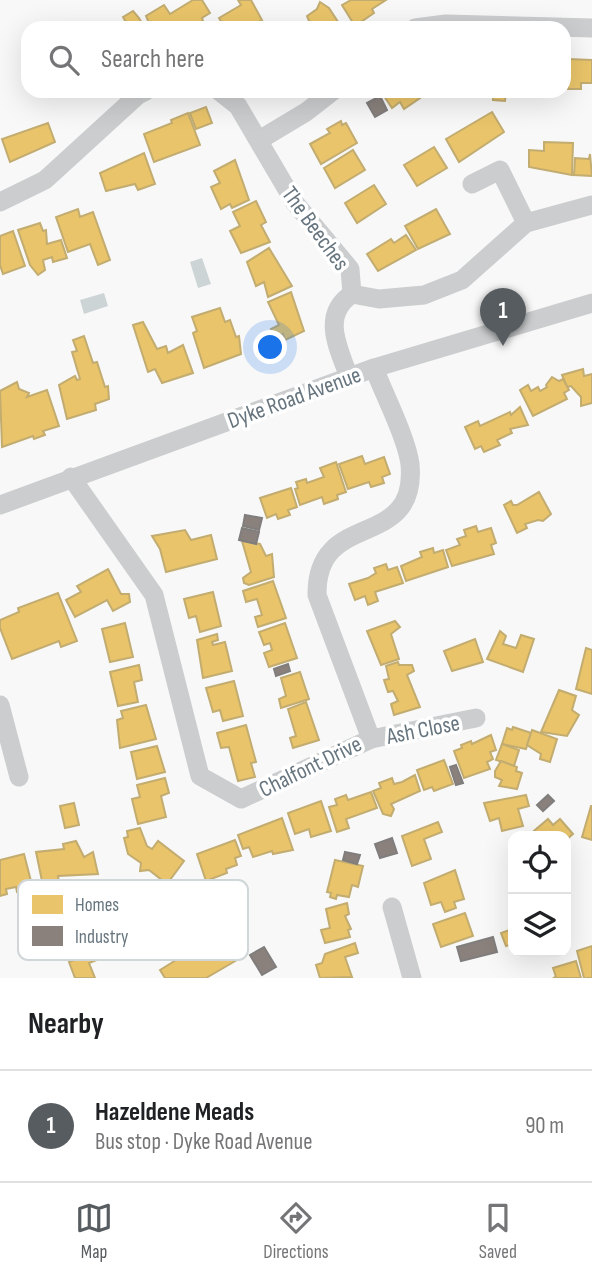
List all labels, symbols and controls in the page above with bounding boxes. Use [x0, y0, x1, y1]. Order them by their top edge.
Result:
search box [21, 21, 571, 98]
icon: search [45, 41, 83, 79]
text: Search here [101, 44, 204, 75]
street label: The Beeches [275, 181, 355, 276]
pin: 1 [480, 288, 526, 346]
your location [253, 330, 287, 364]
street label: Dyke Road Avenue [224, 361, 365, 435]
street label: Ash Close [383, 709, 462, 751]
street label: Chalfont Drive [255, 730, 366, 804]
map controls [508, 831, 571, 957]
button: locate [508, 831, 571, 894]
legend [18, 880, 248, 960]
text: Homes [75, 894, 119, 917]
button: layers [508, 894, 571, 957]
text: Industry [75, 926, 129, 949]
text: Nearby [28, 1006, 104, 1042]
text: Hazeldene Meads [95, 1097, 254, 1128]
text: 1 [46, 1112, 56, 1140]
text: 90 m [525, 1112, 564, 1140]
text: Bus stop · Dyke Road Avenue [95, 1128, 312, 1156]
tab: Map [75, 1199, 113, 1264]
tab: Directions [263, 1199, 329, 1264]
tab: Saved [479, 1199, 517, 1264]

